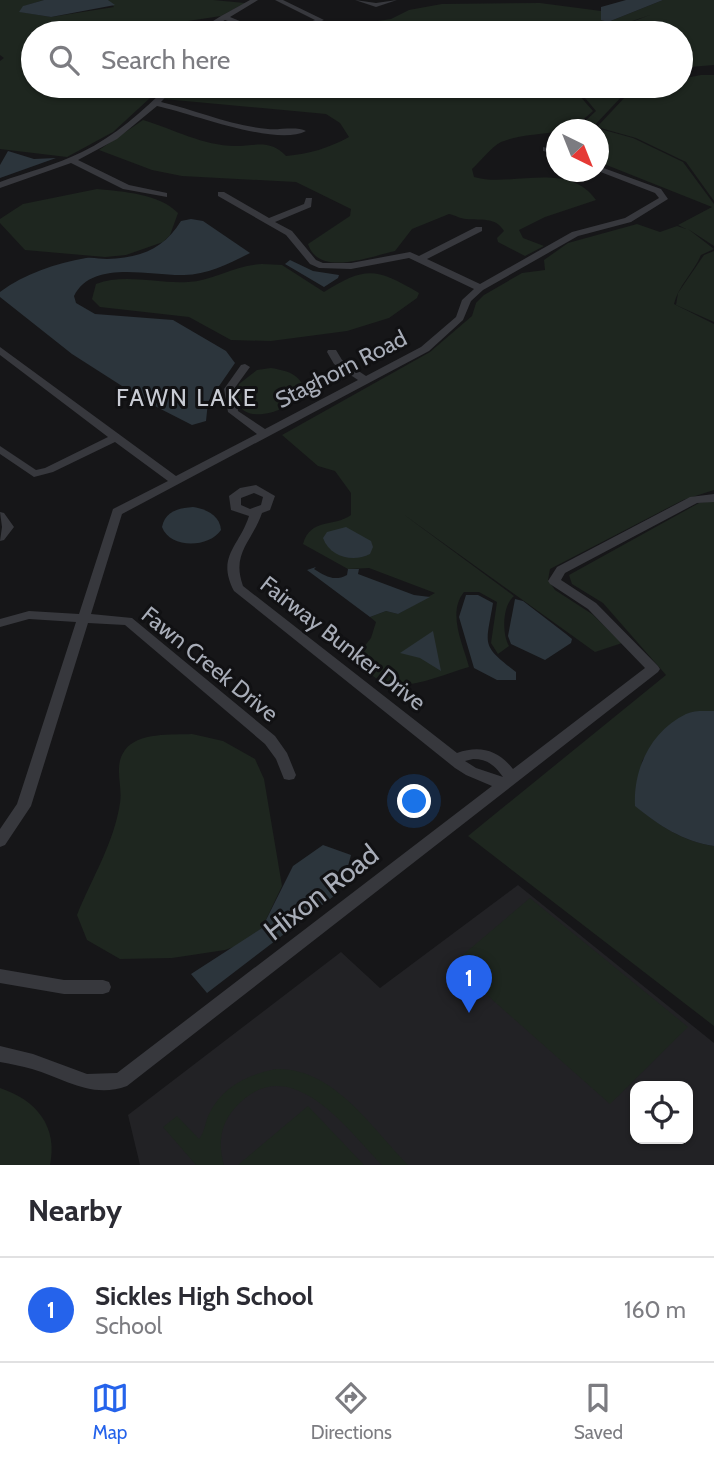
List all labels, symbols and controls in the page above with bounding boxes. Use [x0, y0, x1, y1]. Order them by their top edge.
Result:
search box [21, 21, 693, 98]
icon: search [45, 41, 83, 79]
text: Search here [101, 44, 230, 76]
north arrow [546, 119, 609, 182]
street label: Staghorn Road [271, 324, 411, 414]
district label: FAWN LAKE [116, 383, 258, 412]
street label: Fairway Bunker Drive [255, 570, 431, 716]
street label: Fawn Creek Drive [136, 600, 284, 728]
your location [397, 784, 431, 818]
street label: Hixon Road [257, 837, 385, 947]
pin: 1 [446, 955, 492, 1013]
map controls [630, 1081, 693, 1144]
button: locate [630, 1081, 693, 1144]
text: Nearby [28, 1192, 122, 1229]
text: Sickles High School [95, 1280, 313, 1312]
text: 1 [47, 1296, 55, 1324]
text: 160 m [624, 1296, 686, 1324]
text: School [95, 1312, 162, 1340]
tab: Map [91, 1379, 129, 1444]
tab: Directions [311, 1379, 392, 1444]
tab: Saved [574, 1379, 623, 1444]

